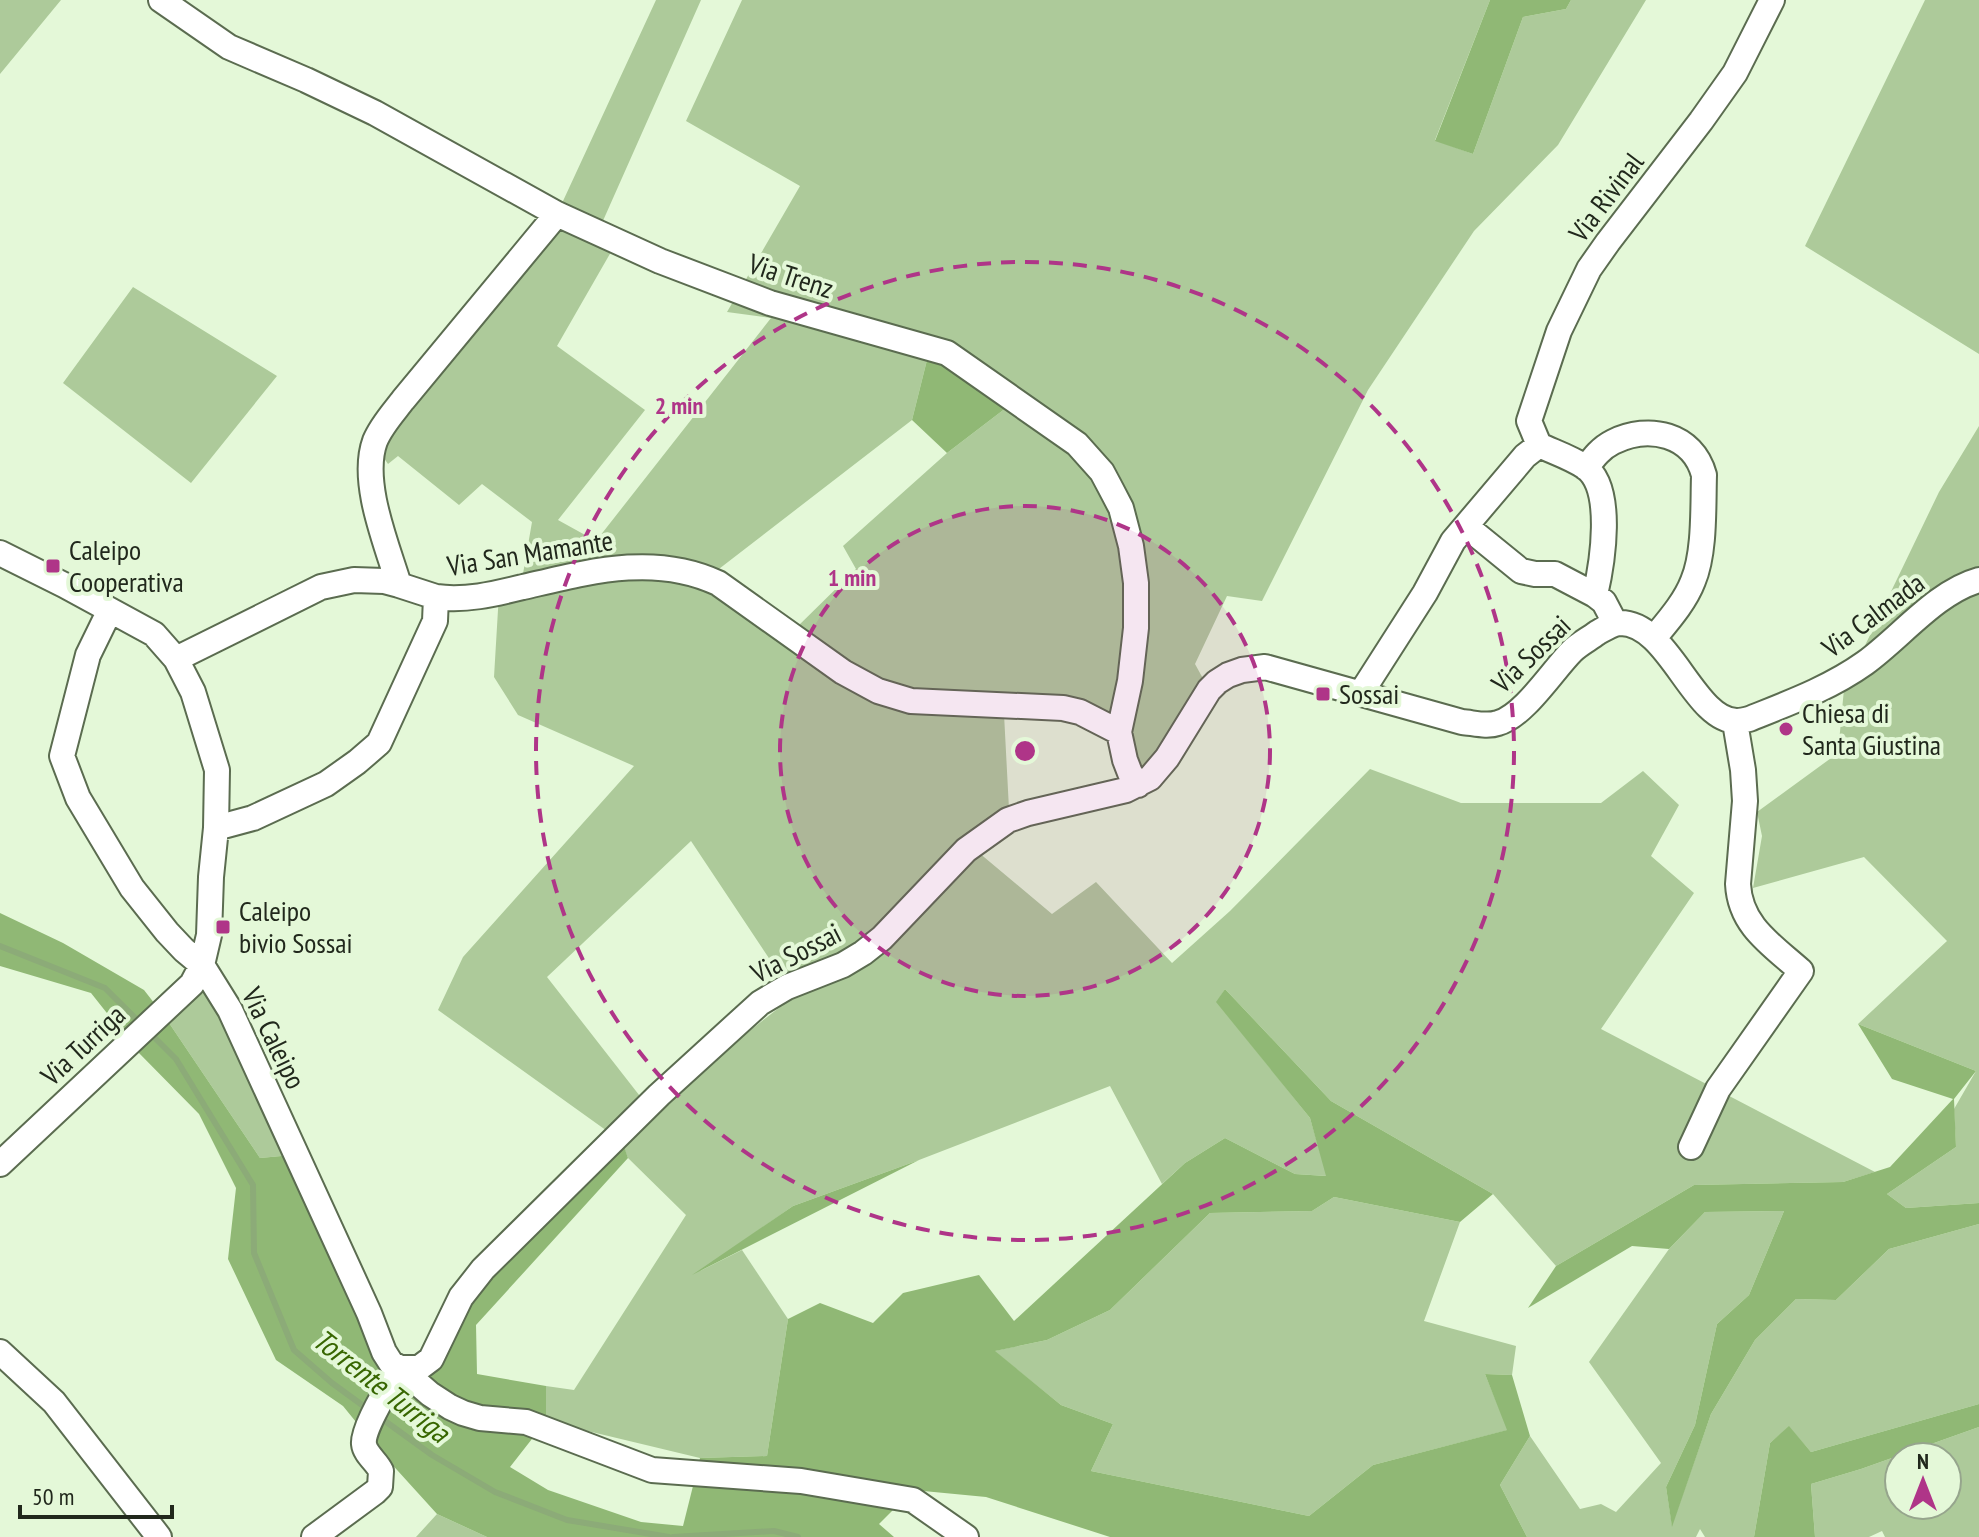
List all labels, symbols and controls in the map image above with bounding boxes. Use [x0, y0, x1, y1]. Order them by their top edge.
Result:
street label: Via Rivinal [1559, 144, 1652, 250]
street label: Via Trenz [743, 244, 838, 307]
text: 2 min [655, 390, 703, 421]
street label: Via San Mamante [443, 521, 615, 584]
place label: Caleipo Cooperativa [69, 531, 184, 600]
marker: Caleipo Cooperativa [44, 557, 62, 575]
text: 1 min [828, 562, 876, 593]
street label: Via Calmada [1813, 564, 1931, 666]
street label: Via Sossai [1482, 607, 1578, 701]
place label: Sossai [1339, 675, 1399, 712]
marker: Sossai [1314, 685, 1332, 703]
place label: Chiesa di Santa Giustina [1802, 694, 1941, 763]
marker: Chiesa di Santa Giustina [1777, 720, 1795, 738]
centre of rings [1011, 737, 1039, 765]
place label: Caleipo bivio Sossai [239, 892, 353, 961]
street label: Via Sossai [744, 914, 847, 991]
marker: Caleipo bivio Sossai [214, 918, 232, 936]
street label: Via Caleipo [234, 980, 315, 1095]
street label: Via Turriga [32, 996, 133, 1094]
water label: Torrente Turriga [306, 1319, 460, 1452]
north arrow [1883, 1441, 1963, 1521]
text: N [1917, 1447, 1929, 1475]
scale bar [20, 1469, 172, 1519]
text: 50 m [32, 1481, 74, 1512]

